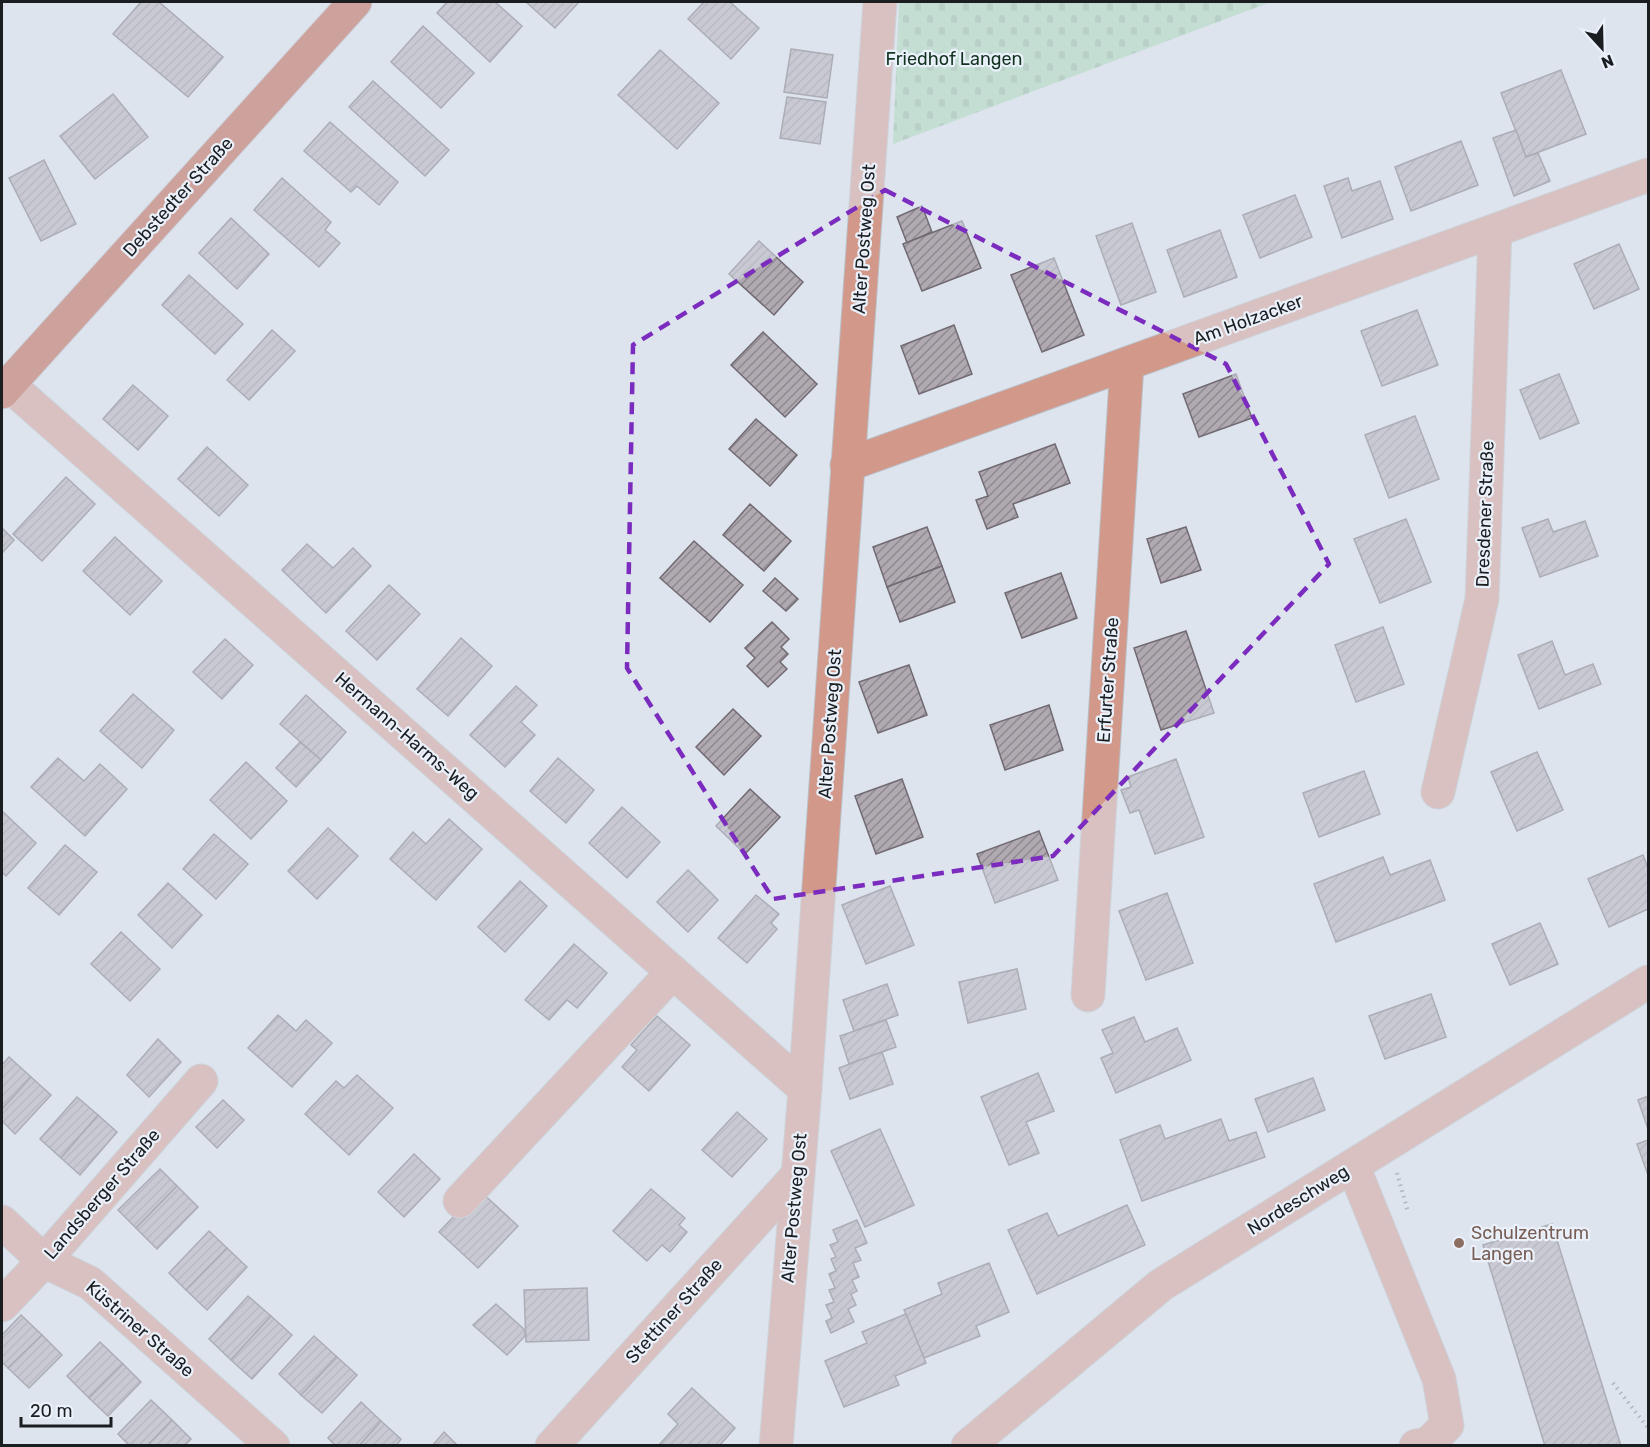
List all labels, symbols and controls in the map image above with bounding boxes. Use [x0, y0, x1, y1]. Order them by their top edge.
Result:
north arrow [1572, 18, 1632, 78]
park label: Friedhof Langen [885, 48, 1023, 70]
text: N [1599, 50, 1616, 72]
street label: Debstedter Straße [118, 133, 238, 261]
street label: Alter Postweg Ost [848, 163, 880, 315]
street label: Am Holzacker [1190, 290, 1306, 350]
street label: Dresdener Straße [1471, 440, 1499, 588]
street label: Erfurter Straße [1093, 616, 1123, 744]
street label: Alter Postweg Ost [814, 648, 846, 800]
street label: Hermann-Harms-Weg [330, 667, 484, 805]
street label: Landsberger Straße [39, 1124, 165, 1264]
street label: Alter Postweg Ost [776, 1132, 812, 1284]
street label: Nordeschweg [1243, 1160, 1353, 1240]
place label: Schulzentrum Langen [1471, 1222, 1589, 1265]
marker: Schulzentrum Langen [1452, 1236, 1466, 1250]
street label: Stettiner Straße [621, 1254, 727, 1368]
street label: Küstriner Straße [81, 1276, 199, 1382]
scale bar [21, 1390, 111, 1428]
text: 20 m [30, 1400, 72, 1422]

